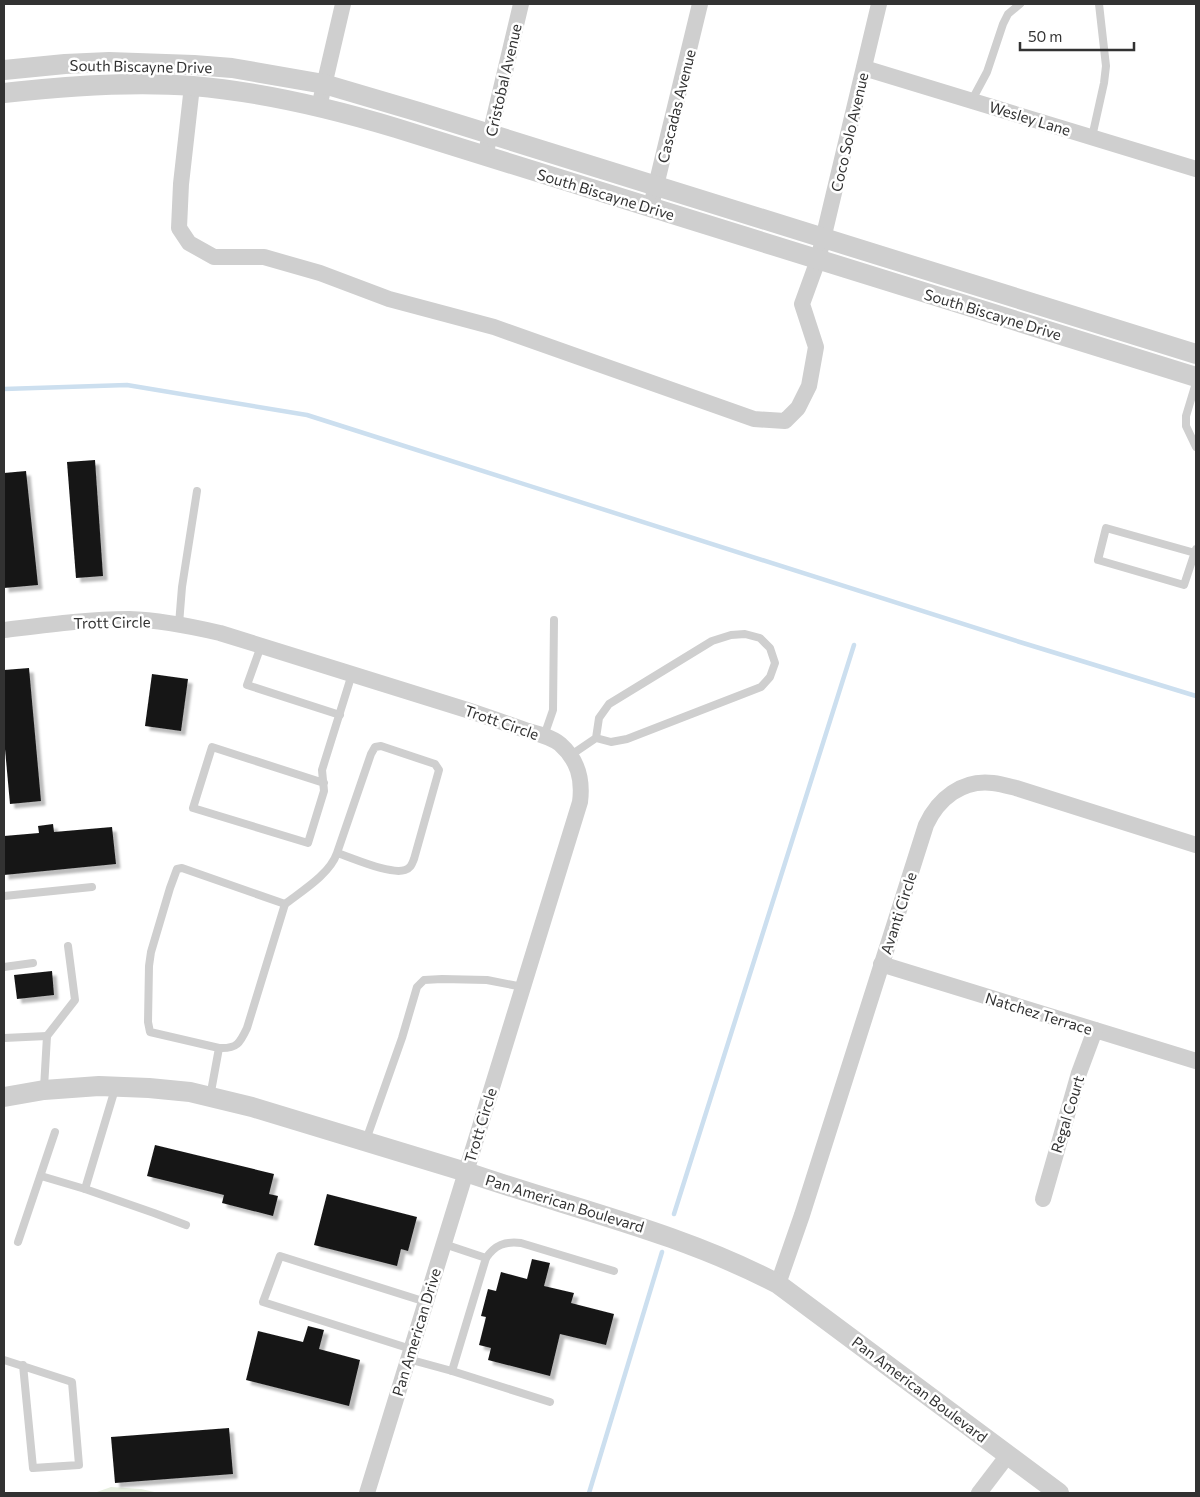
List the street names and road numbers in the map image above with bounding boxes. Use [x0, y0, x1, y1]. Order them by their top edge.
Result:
street label: Cristobal Avenue [481, 22, 525, 138]
street label: Cascadas Avenue [653, 47, 699, 165]
street label: South Biscayne Drive [70, 56, 213, 76]
street label: Coco Solo Avenue [827, 71, 871, 193]
street label: Wesley Lane [987, 97, 1073, 139]
street label: South Biscayne Drive [535, 165, 677, 223]
street label: South Biscayne Drive [922, 285, 1064, 343]
street label: Trott Circle [73, 612, 151, 632]
street label: Trott Circle [463, 701, 541, 743]
street label: Avanti Circle [876, 869, 920, 957]
street label: Natchez Terrace [983, 988, 1095, 1038]
street label: Regal Court [1047, 1073, 1087, 1155]
street label: Trott Circle [460, 1085, 500, 1165]
street label: Pan American Boulevard [483, 1170, 647, 1236]
street label: Pan American Drive [388, 1266, 444, 1398]
street label: Pan American Boulevard [849, 1332, 991, 1446]

